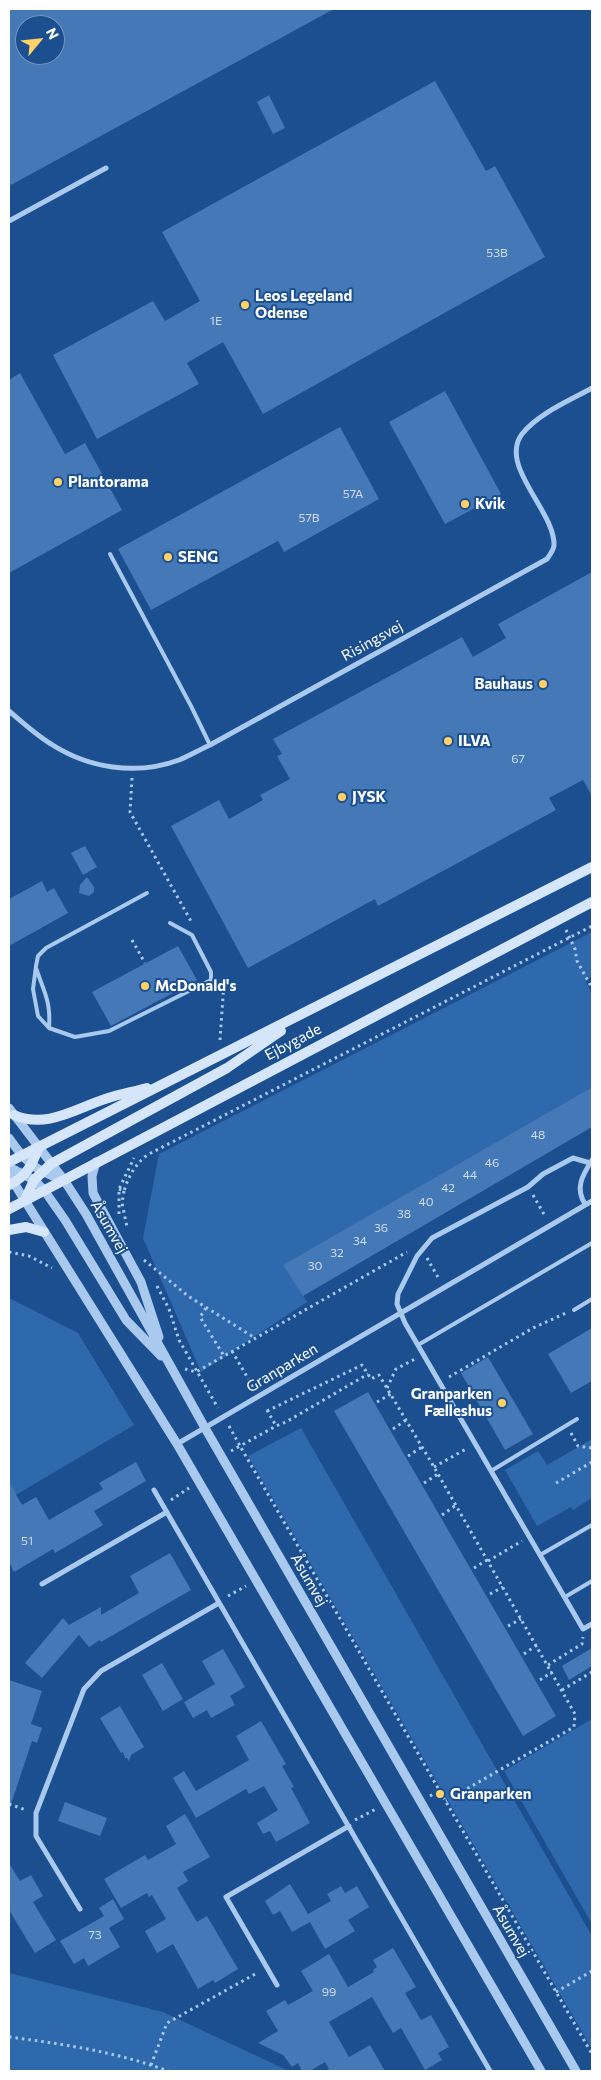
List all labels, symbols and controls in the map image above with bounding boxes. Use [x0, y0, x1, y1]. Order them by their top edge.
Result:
north arrow [15, 15, 65, 65]
text: N [43, 25, 63, 42]
house number: 53B [486, 246, 508, 260]
place label: Leos Legeland Odense [255, 287, 352, 322]
marker: Leos Legeland Odense [239, 299, 251, 311]
house number: 1E [210, 314, 222, 328]
place label: Plantorama [68, 473, 149, 491]
marker: Plantorama [52, 476, 64, 488]
house number: 57A [343, 487, 363, 501]
place label: Kvik [475, 495, 506, 513]
marker: Kvik [459, 498, 471, 510]
house number: 57B [299, 511, 319, 525]
place label: SENG [178, 548, 218, 566]
marker: SENG [162, 551, 174, 563]
street label: Risingsvej [338, 617, 406, 665]
place label: Bauhaus [474, 675, 533, 693]
marker: Bauhaus [537, 678, 549, 690]
place label: ILVA [458, 732, 491, 750]
marker: ILVA [442, 735, 454, 747]
house number: 67 [511, 752, 525, 766]
place label: JYSK [352, 788, 386, 806]
marker: JYSK [336, 791, 348, 803]
place label: McDonald's [155, 977, 236, 995]
marker: McDonald's [139, 980, 151, 992]
street label: Ejbygade [262, 1020, 324, 1064]
house number: 48 [531, 1128, 545, 1142]
house number: 46 [485, 1156, 499, 1170]
house number: 44 [463, 1168, 477, 1182]
house number: 42 [441, 1181, 455, 1195]
house number: 40 [418, 1195, 434, 1209]
street label: Åsumvej [87, 1198, 131, 1256]
house number: 38 [397, 1207, 411, 1221]
house number: 36 [374, 1221, 388, 1235]
house number: 34 [353, 1234, 367, 1248]
house number: 32 [330, 1246, 344, 1260]
house number: 30 [308, 1259, 322, 1273]
street label: Granparken [243, 1340, 321, 1396]
place label: Granparken Fælleshus [411, 1385, 492, 1420]
marker: Granparken Fælleshus [496, 1397, 508, 1409]
house number: 51 [21, 1534, 33, 1548]
street label: Åsumvej [287, 1551, 331, 1609]
place label: Granparken [450, 1785, 531, 1803]
marker: Granparken [434, 1788, 446, 1800]
street label: Åsumvej [489, 1902, 533, 1960]
house number: 73 [88, 1928, 102, 1942]
house number: 99 [322, 1985, 336, 1999]

